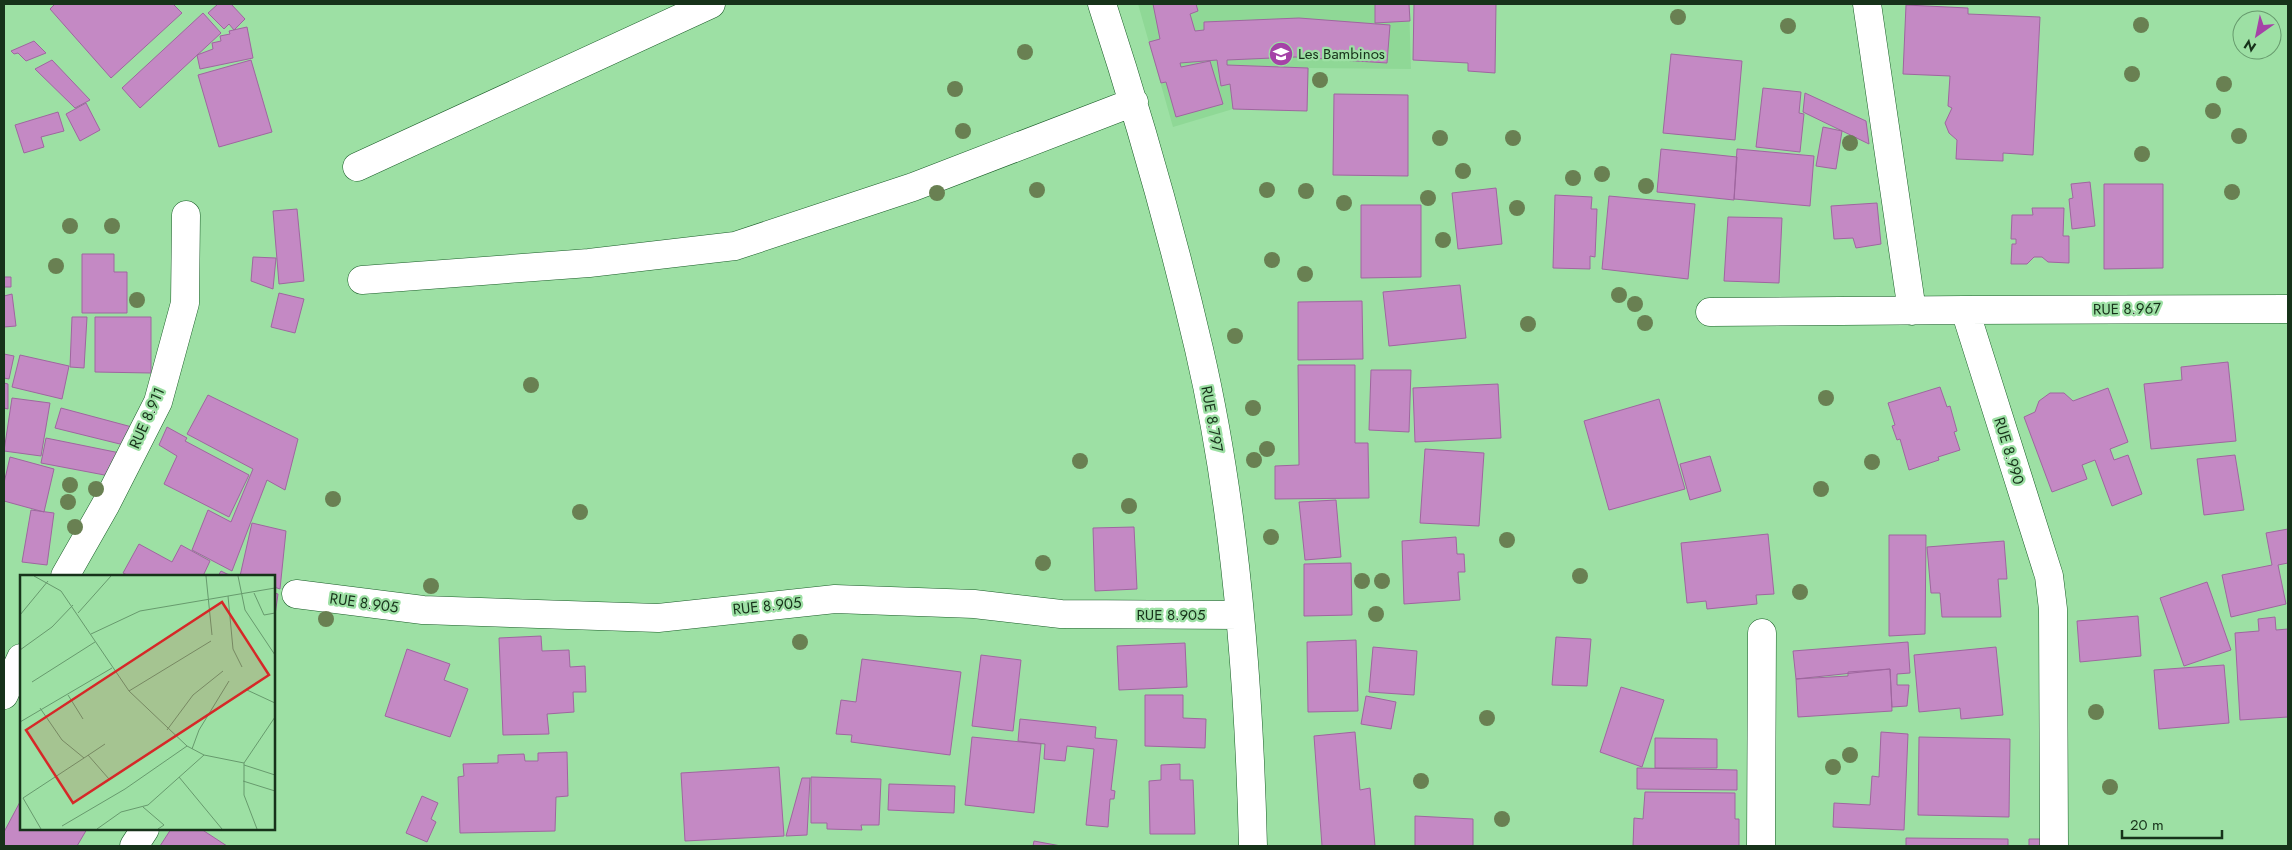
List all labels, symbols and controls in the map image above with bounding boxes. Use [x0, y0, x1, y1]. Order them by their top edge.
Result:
north arrow [2232, 10, 2282, 60]
text: N [2240, 34, 2260, 57]
school or university icon: Les Bambinos [1268, 41, 1294, 67]
place label: Les Bambinos [1298, 43, 1385, 65]
street label: RUE 8.967 [2093, 297, 2161, 321]
street label: RUE 8.911 [124, 384, 170, 452]
street label: RUE 8.797 [1195, 384, 1229, 454]
street label: RUE 8.990 [1988, 415, 2030, 487]
inset map [20, 575, 275, 830]
street label: RUE 8.905 [328, 587, 400, 619]
street label: RUE 8.905 [731, 591, 803, 621]
street label: RUE 8.905 [1136, 604, 1206, 626]
scale bar [2122, 808, 2222, 840]
text: 20 m [2130, 814, 2164, 836]

